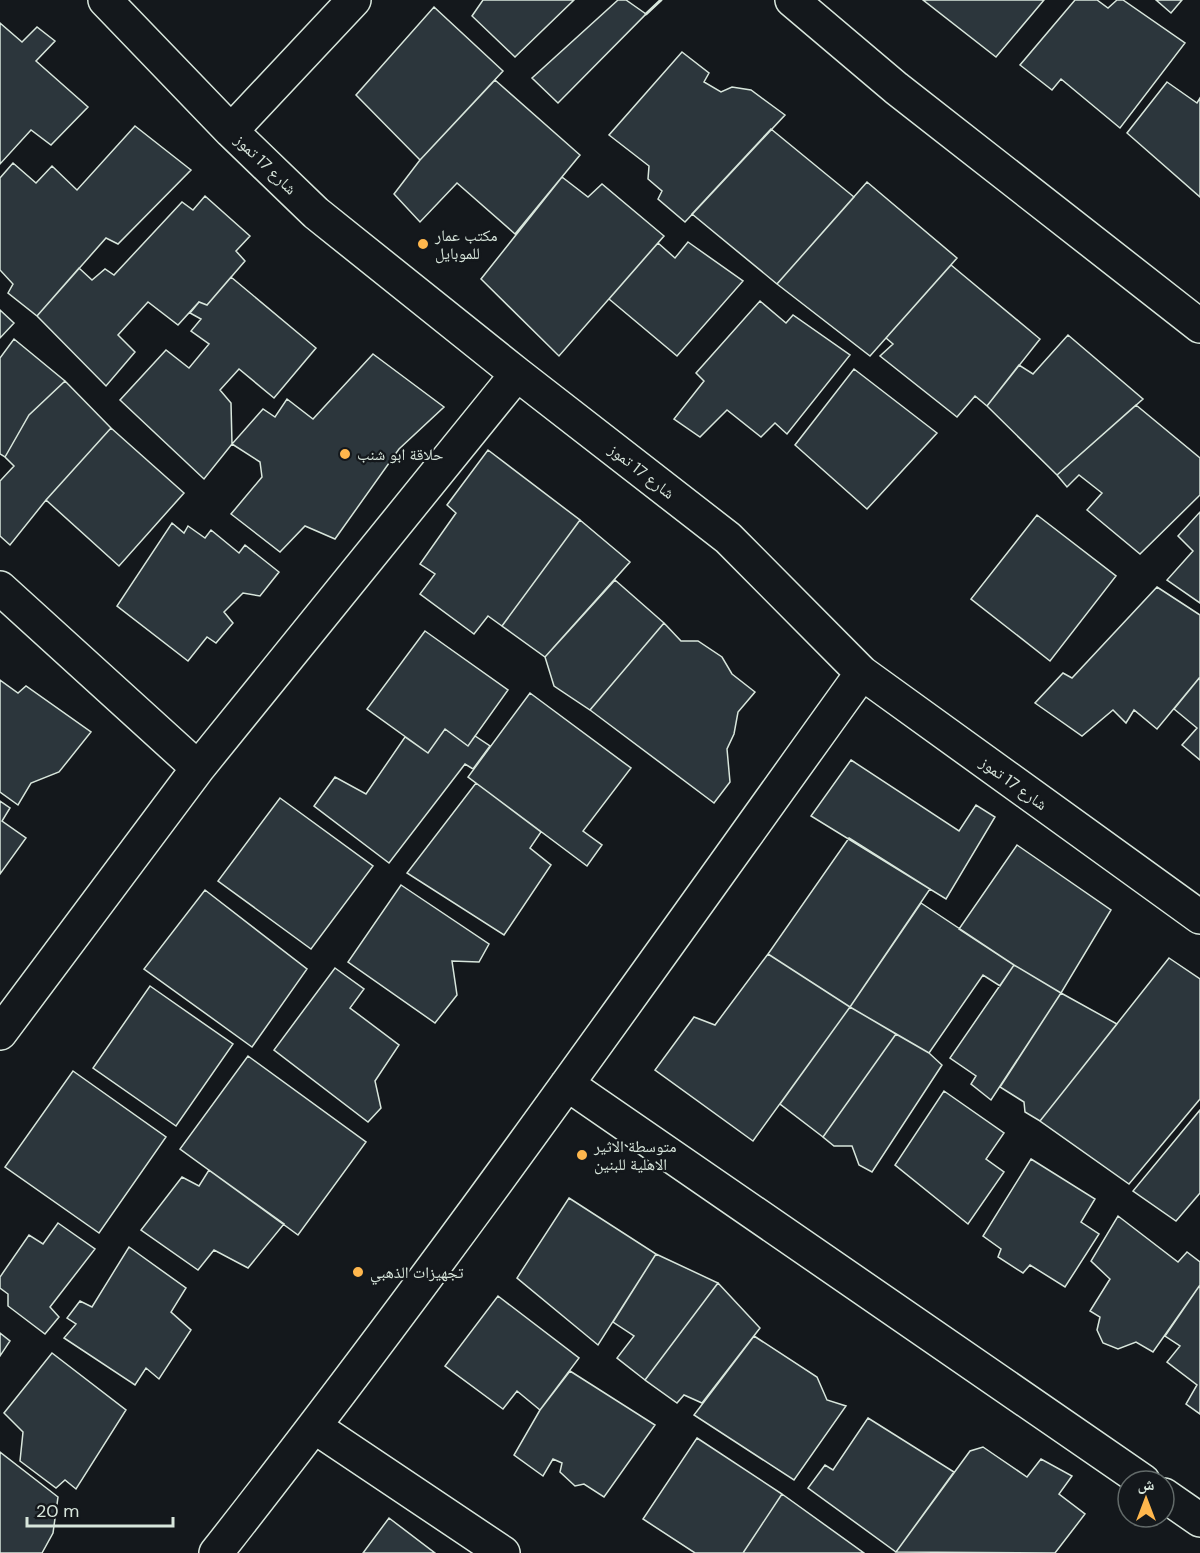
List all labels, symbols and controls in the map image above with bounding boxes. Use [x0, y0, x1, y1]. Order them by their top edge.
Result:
street label: شارع 17 تموز [229, 129, 301, 199]
place label: مكتب عمار للموبايل [434, 225, 498, 264]
marker: مكتب عمار للموبايل [416, 237, 430, 251]
street label: شارع 17 تموز [604, 438, 679, 504]
place label: حلاقة ابو شنب [357, 444, 443, 465]
marker: حلاقة ابو شنب [338, 447, 352, 461]
street label: شارع 17 تموز [975, 751, 1052, 815]
place label: متوسطة الاثير الاهلية للبنين [593, 1136, 676, 1175]
marker: متوسطة الاثير الاهلية للبنين [575, 1148, 589, 1162]
place label: تجهيزات الذهبي [370, 1262, 464, 1285]
marker: تجهيزات الذهبي [351, 1265, 365, 1279]
north arrow [1116, 1469, 1176, 1529]
text: ش [1138, 1474, 1155, 1495]
scale bar [27, 1490, 172, 1528]
text: 20 m [36, 1499, 79, 1523]

